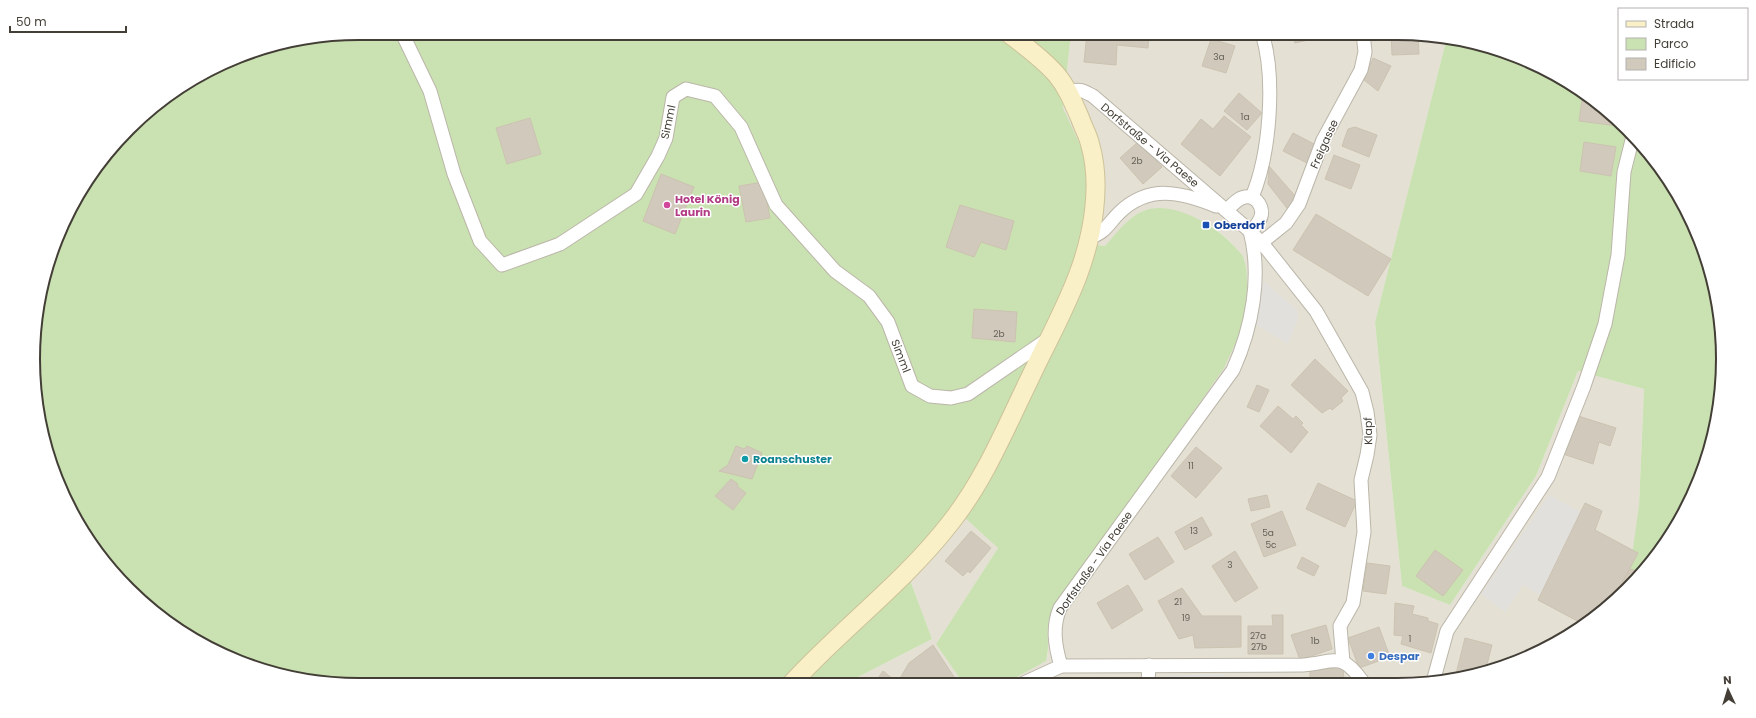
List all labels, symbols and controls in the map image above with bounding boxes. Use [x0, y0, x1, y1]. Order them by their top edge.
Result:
scale bar [10, 8, 126, 34]
legend [1618, 8, 1748, 80]
text: 50 m [16, 13, 47, 30]
text: Strada [1654, 15, 1694, 32]
text: Parco [1654, 35, 1689, 52]
house number: 3a [1213, 51, 1225, 63]
text: Edificio [1654, 55, 1696, 72]
street label: Dorfstraße - Via Paese [1097, 99, 1203, 191]
street label: Simml [657, 103, 679, 141]
house number: 1a [1241, 111, 1249, 123]
street label: Freigasse [1306, 117, 1342, 171]
house number: 2b [1131, 155, 1143, 167]
place label: Hotel König Laurin [675, 191, 740, 220]
marker: Hotel König Laurin [662, 200, 672, 210]
place label: Oberdorf [1214, 217, 1265, 233]
marker: Oberdorf [1201, 220, 1211, 230]
house number: 2b [993, 328, 1005, 340]
street label: Simml [887, 337, 915, 375]
street label: Klapf [1360, 417, 1376, 445]
place label: Roanschuster [753, 451, 832, 467]
marker: Roanschuster [740, 454, 750, 464]
house number: 11 [1188, 460, 1194, 472]
street label: Dorfstraße - Via Paese [1052, 508, 1136, 618]
house number: 13 [1190, 525, 1198, 537]
house number: 5a [1262, 527, 1274, 539]
house number: 5c [1265, 539, 1277, 551]
house number: 3 [1227, 559, 1233, 571]
house number: 21 [1174, 596, 1182, 608]
house number: 19 [1182, 612, 1191, 624]
house number: 27a [1250, 630, 1266, 642]
house number: 1 [1409, 633, 1412, 645]
house number: 1b [1311, 635, 1319, 647]
house number: 27b [1251, 641, 1267, 653]
place label: Despar [1379, 648, 1420, 664]
marker: Despar [1366, 651, 1376, 661]
north arrow [1708, 670, 1748, 710]
text: N [1723, 672, 1732, 688]

